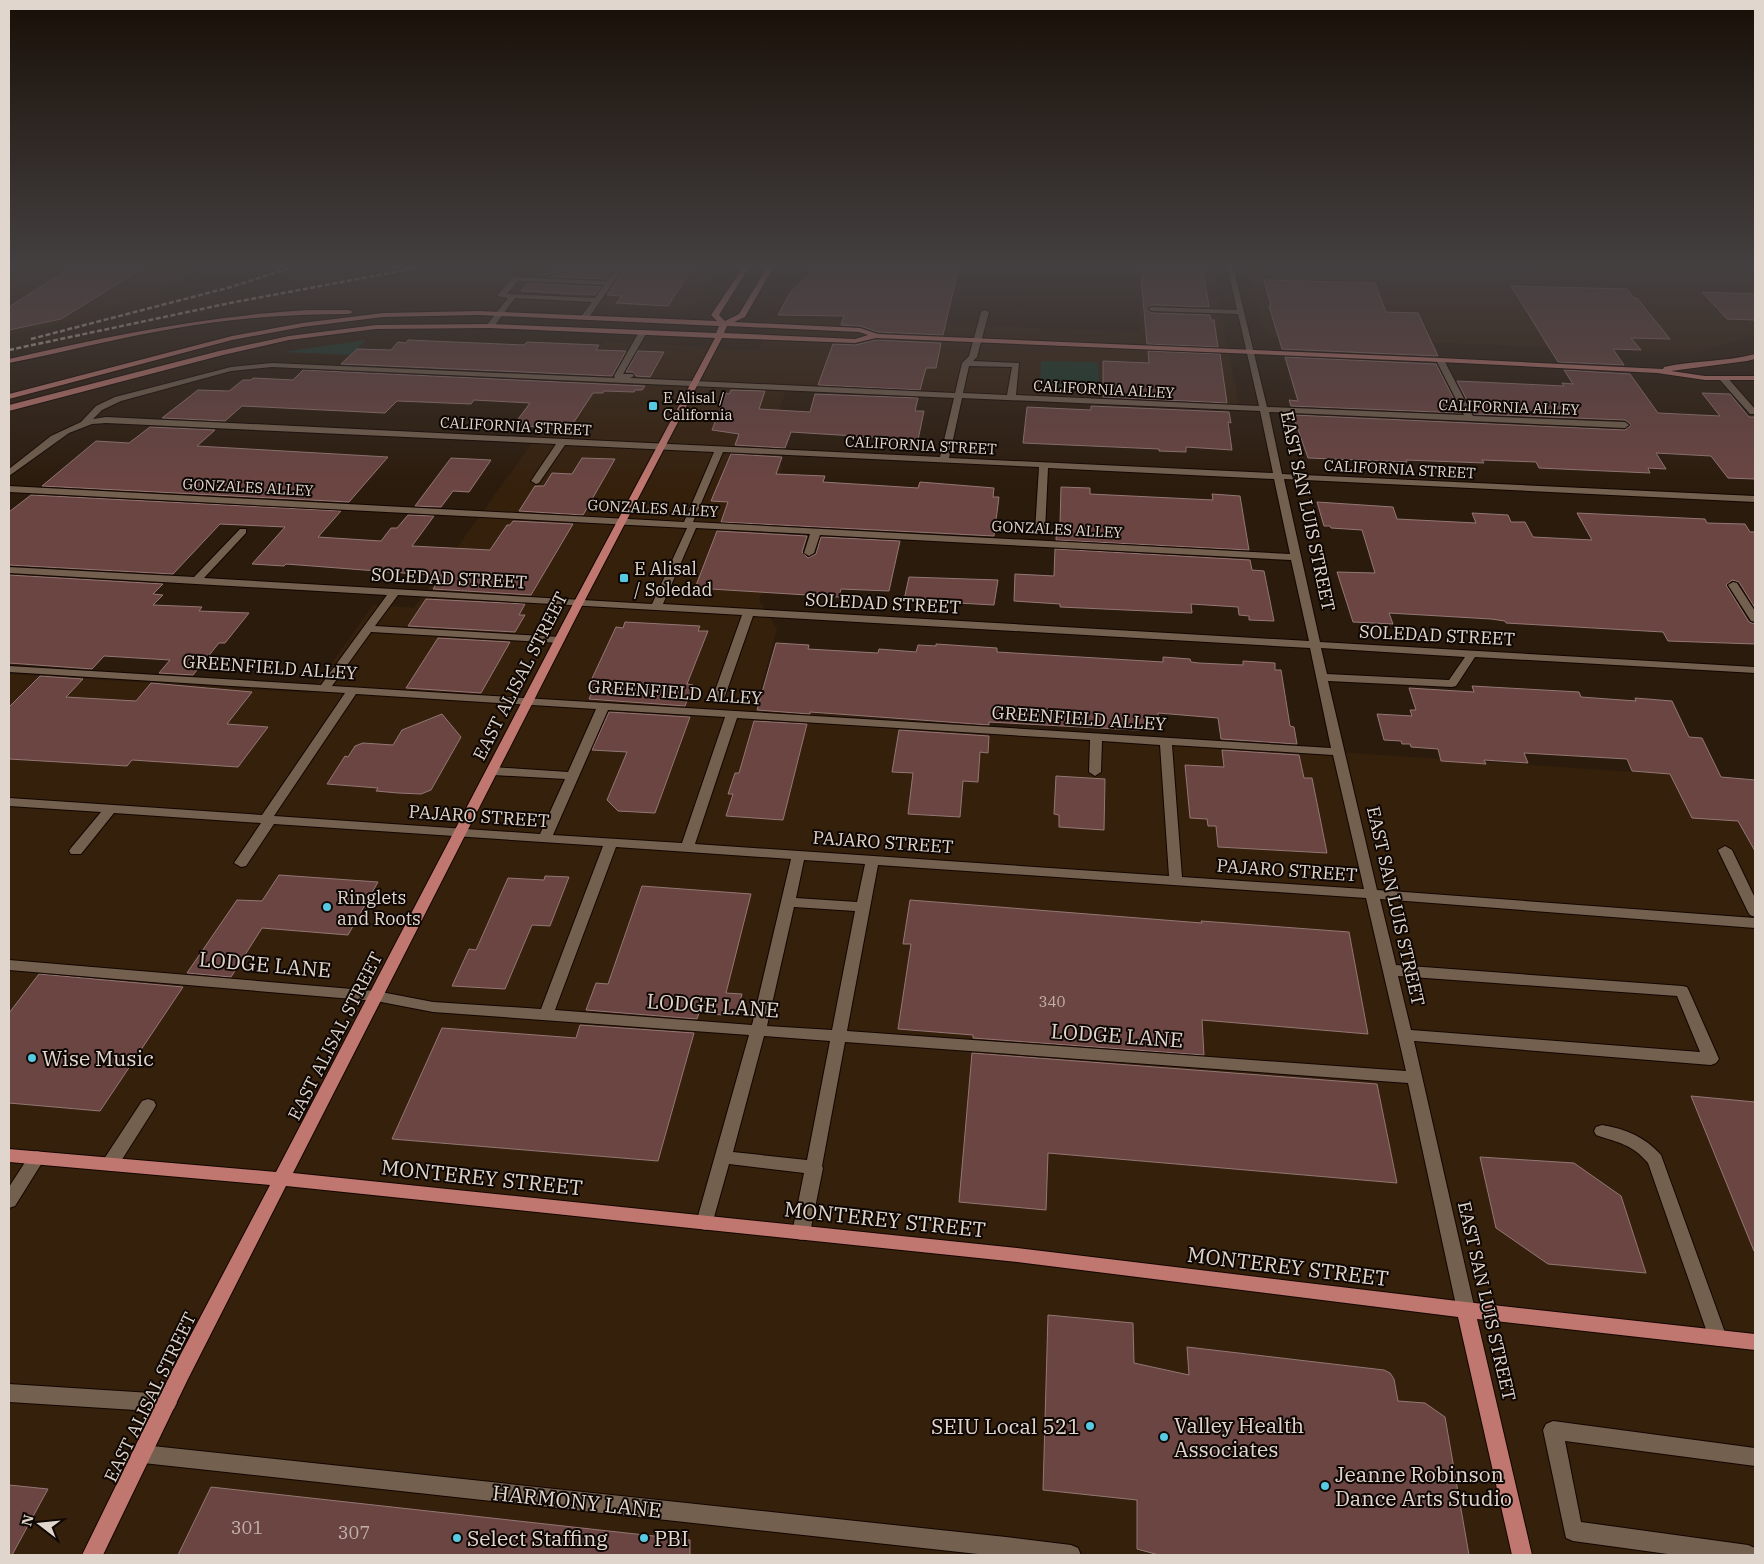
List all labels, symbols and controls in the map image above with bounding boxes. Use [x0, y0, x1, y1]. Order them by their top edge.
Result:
street label: CALIFORNIA ALLEY [1033, 376, 1176, 402]
place label: E Alisal / California [663, 388, 733, 424]
street label: CALIFORNIA ALLEY [1438, 395, 1580, 419]
marker: E Alisal / California [647, 400, 659, 412]
street label: EAST SAN LUIS STREET [1276, 409, 1341, 614]
street label: CALIFORNIA STREET [440, 413, 593, 439]
street label: CALIFORNIA STREET [845, 432, 998, 458]
street label: CALIFORNIA STREET [1324, 456, 1477, 482]
street label: GONZALES ALLEY [182, 474, 314, 500]
street label: GONZALES ALLEY [587, 495, 719, 521]
street label: GONZALES ALLEY [991, 516, 1123, 542]
place label: E Alisal / Soledad [634, 557, 712, 601]
street label: SOLEDAD STREET [370, 562, 528, 594]
marker: E Alisal / Soledad [618, 572, 630, 584]
street label: SOLEDAD STREET [804, 587, 962, 619]
street label: EAST ALISAL STREET [468, 588, 573, 764]
street label: SOLEDAD STREET [1358, 619, 1516, 651]
street label: GREENFIELD ALLEY [182, 649, 359, 685]
street label: GREENFIELD ALLEY [587, 674, 764, 710]
street label: GREENFIELD ALLEY [991, 700, 1168, 736]
street label: PAJARO STREET [408, 800, 550, 832]
street label: EAST SAN LUIS STREET [1362, 804, 1430, 1008]
street label: PAJARO STREET [812, 826, 954, 858]
street label: PAJARO STREET [1216, 854, 1358, 886]
place label: Ringlets and Roots [337, 886, 421, 930]
marker: Ringlets and Roots [321, 901, 333, 913]
street label: LODGE LANE [198, 944, 332, 984]
street label: EAST ALISAL STREET [283, 948, 388, 1124]
street label: LODGE LANE [646, 986, 780, 1024]
house number: 340 [1038, 992, 1066, 1011]
street label: LODGE LANE [1050, 1016, 1184, 1054]
place label: Wise Music [42, 1044, 154, 1072]
marker: Wise Music [26, 1052, 38, 1064]
street label: MONTEREY STREET [380, 1152, 584, 1202]
street label: MONTEREY STREET [783, 1194, 987, 1244]
street label: EAST SAN LUIS STREET [1453, 1199, 1521, 1403]
street label: MONTEREY STREET [1186, 1240, 1390, 1292]
street label: EAST ALISAL STREET [99, 1308, 201, 1486]
place label: Valley Health Associates [1174, 1411, 1304, 1463]
place label: SEIU Local 521 [931, 1412, 1080, 1440]
marker: SEIU Local 521 [1084, 1420, 1096, 1432]
marker: Valley Health Associates [1158, 1431, 1170, 1443]
place label: Jeanne Robinson Dance Arts Studio [1335, 1460, 1512, 1512]
street label: HARMONY LANE [491, 1478, 663, 1524]
marker: Jeanne Robinson Dance Arts Studio [1319, 1480, 1331, 1492]
north arrow [15, 1499, 65, 1549]
text: N [17, 1513, 38, 1528]
house number: 301 [231, 1516, 263, 1539]
house number: 307 [338, 1521, 370, 1544]
place label: Select Staffing [467, 1524, 608, 1552]
place label: PBI [654, 1524, 688, 1552]
marker: Select Staffing [451, 1532, 463, 1544]
marker: PBI [638, 1532, 650, 1544]

